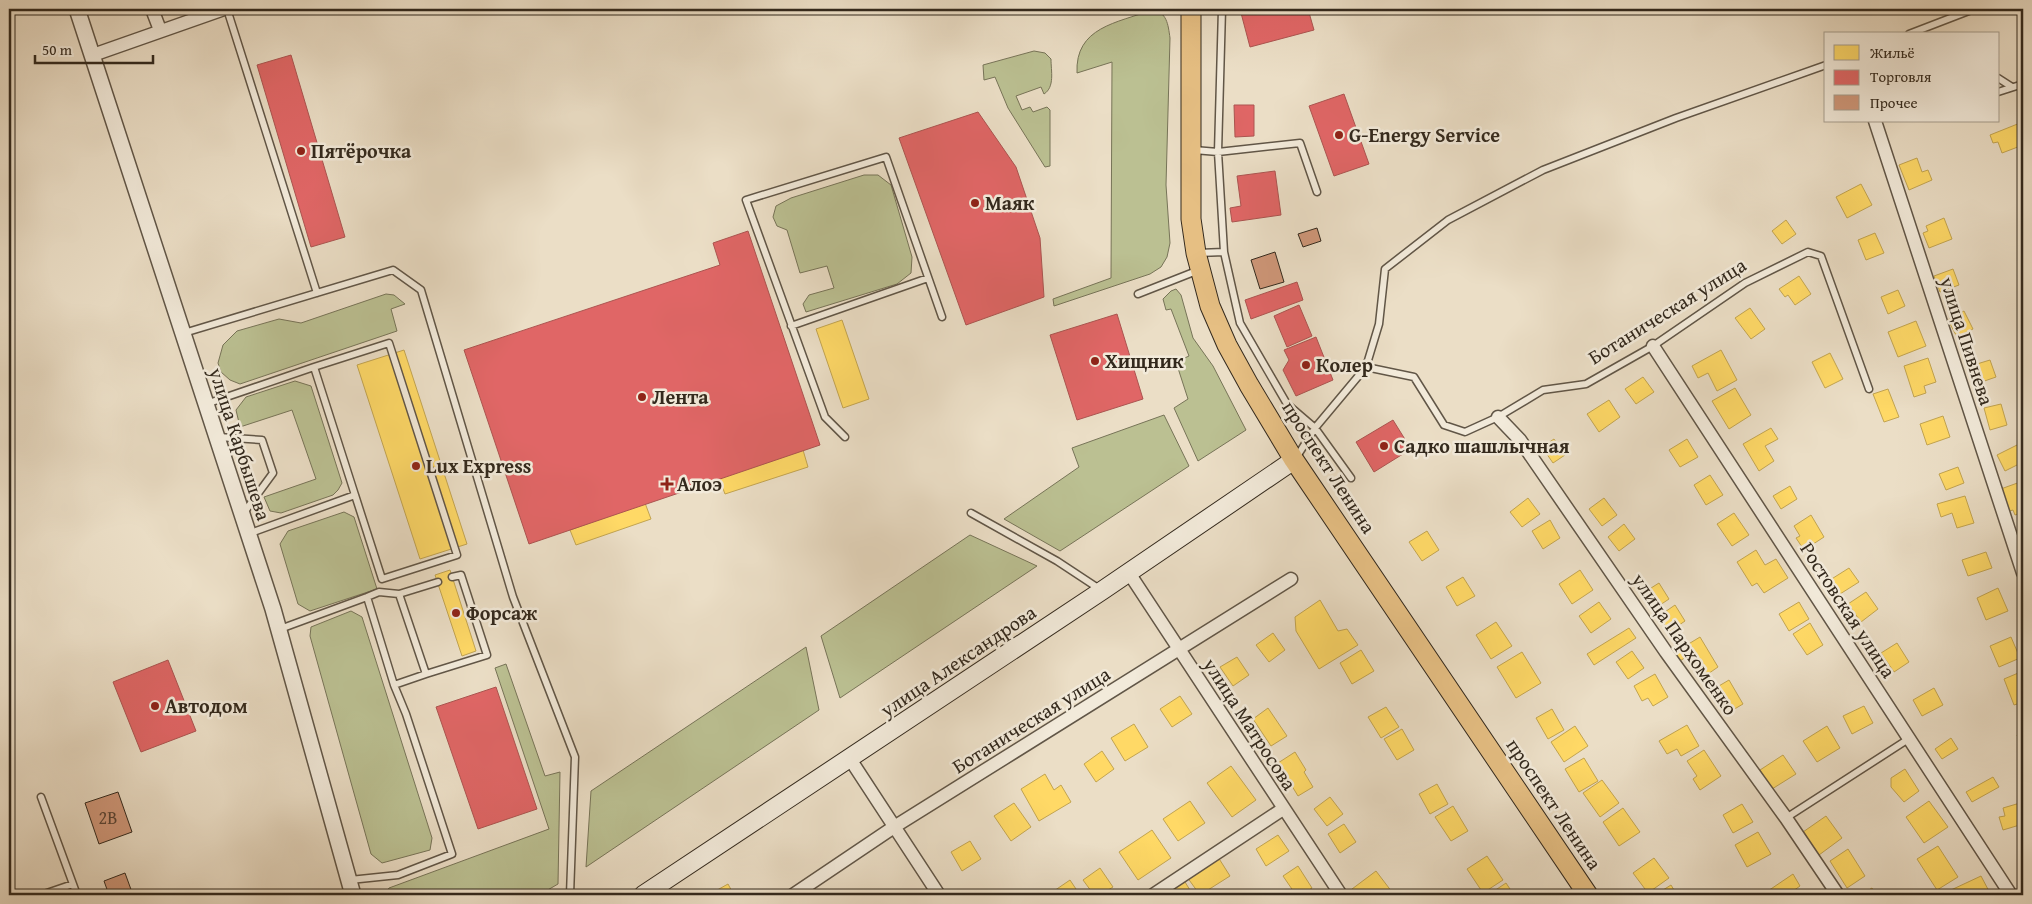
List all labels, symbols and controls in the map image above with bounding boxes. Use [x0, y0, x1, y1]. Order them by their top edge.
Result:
scale bar [35, 32, 152, 64]
legend [1824, 32, 2000, 122]
text: 50 m [42, 39, 73, 60]
text: Жильё [1869, 42, 1915, 63]
text: Торговля [1870, 66, 1932, 87]
text: Прочее [1870, 92, 1918, 113]
place label: G-Energy Service [1349, 120, 1500, 149]
marker: G-Energy Service [1333, 129, 1345, 141]
place label: Пятёрочка [311, 136, 412, 165]
marker: Пятёрочка [295, 145, 307, 157]
place label: Маяк [985, 188, 1035, 217]
marker: Маяк [969, 197, 981, 209]
street label: Ботаническая улица [1582, 250, 1752, 371]
street label: улица Пивнева [1933, 272, 2002, 409]
place label: Хищник [1105, 346, 1184, 375]
place label: Колер [1316, 350, 1373, 379]
marker: Хищник [1089, 355, 1101, 367]
marker: Колер [1300, 359, 1312, 371]
street label: улица Карбышева [202, 363, 279, 524]
place label: Лента [652, 382, 709, 411]
marker: Лента [636, 391, 648, 403]
street label: проспект Ленина [1276, 395, 1384, 539]
place label: Садко шашлычная [1394, 431, 1570, 460]
marker: Садко шашлычная [1378, 440, 1390, 452]
place label: Lux Express [426, 451, 531, 480]
marker: Lux Express [410, 460, 422, 472]
place label: Алоэ [677, 469, 722, 498]
marker: Алоэ [661, 478, 673, 490]
street label: Ростовская улица [1794, 536, 1904, 684]
street label: улица Пархоменко [1625, 566, 1745, 721]
street label: улица Александрова [873, 597, 1042, 724]
place label: Форсаж [466, 598, 537, 627]
marker: Форсаж [450, 607, 462, 619]
street label: улица Матросова [1196, 651, 1304, 796]
street label: Ботаническая улица [946, 659, 1116, 780]
place label: Автодом [165, 691, 248, 720]
marker: Автодом [149, 700, 161, 712]
street label: проспект Ленина [1500, 732, 1609, 876]
house number: 2В [99, 804, 117, 831]

